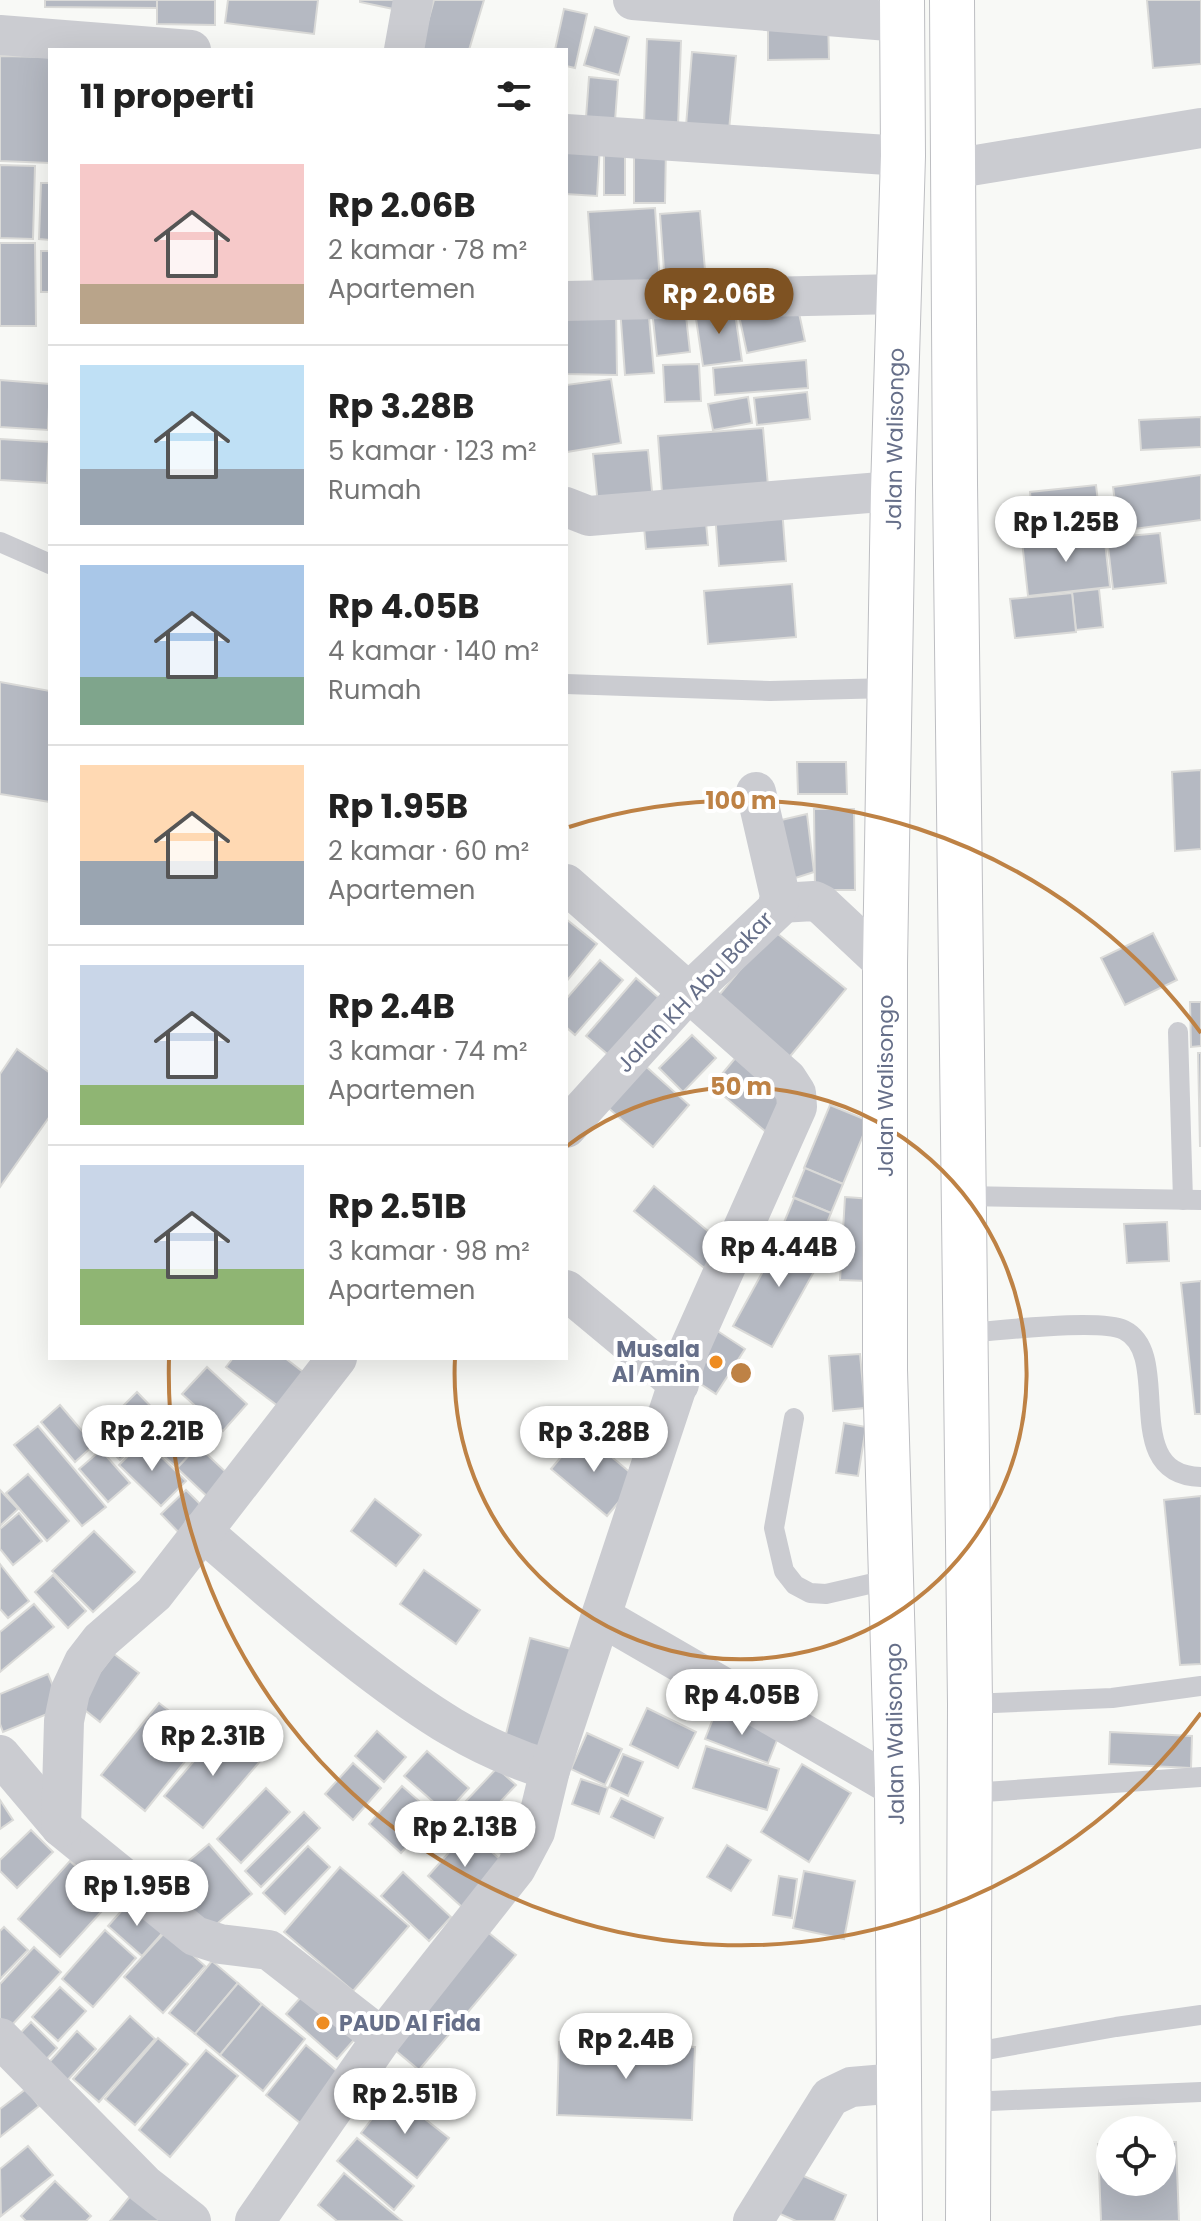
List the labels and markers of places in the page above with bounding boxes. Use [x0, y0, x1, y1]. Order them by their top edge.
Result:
pin: Rp 2.06B [636, 268, 802, 336]
pin: Rp 1.25B [983, 496, 1149, 564]
pin: Rp 4.44B [696, 1221, 862, 1289]
place label: Musala Al Amin [612, 1334, 700, 1390]
marker: Musala Al Amin [707, 1353, 725, 1371]
centre of rings [727, 1359, 755, 1387]
pin: Rp 2.21B [69, 1405, 235, 1473]
pin: Rp 3.28B [511, 1406, 677, 1474]
pin: Rp 4.05B [659, 1669, 825, 1737]
pin: Rp 2.31B [130, 1710, 296, 1778]
pin: Rp 2.13B [382, 1801, 548, 1869]
pin: Rp 1.95B [54, 1860, 220, 1928]
place label: PAUD Al Fida [339, 2008, 481, 2039]
pin: Rp 2.4B [552, 2013, 700, 2081]
marker: PAUD Al Fida [314, 2014, 332, 2032]
pin: Rp 2.51B [322, 2068, 488, 2136]

